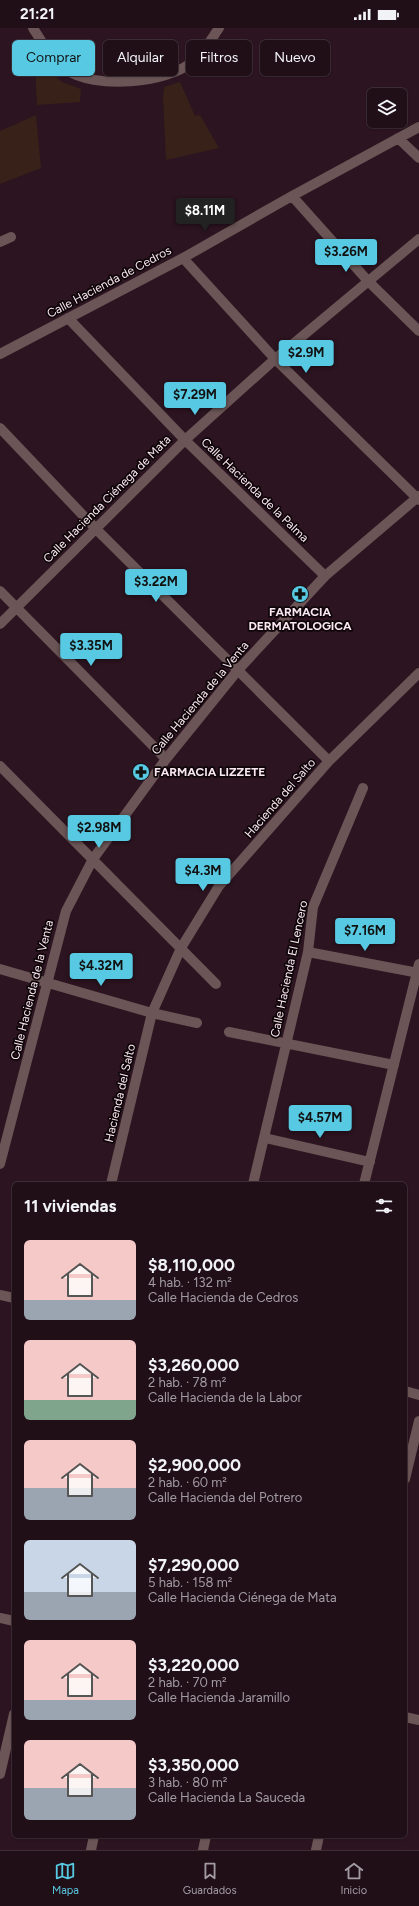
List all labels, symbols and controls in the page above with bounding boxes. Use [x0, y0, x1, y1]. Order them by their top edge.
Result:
text: 21:21 [20, 5, 55, 23]
chip: Comprar [12, 40, 95, 76]
chip: Alquilar [103, 40, 178, 76]
chip: Filtros [186, 40, 252, 76]
chip: Nuevo [260, 40, 330, 76]
map controls [367, 88, 407, 128]
button: layers [367, 88, 407, 128]
pin: $8.11M [172, 198, 238, 232]
text: $8.11M [185, 203, 225, 218]
pin: $3.26M [313, 239, 379, 273]
street label: Calle Hacienda de Cedros [44, 243, 174, 321]
text: $3.26M [324, 244, 368, 259]
pin: $2.9M [278, 340, 334, 374]
text: $2.9M [288, 345, 324, 360]
pin: $7.29M [162, 382, 228, 416]
text: $7.29M [173, 387, 217, 402]
street label: Calle Hacienda Ciénega de Mata [40, 432, 174, 566]
street label: Calle Hacienda de la Palma [199, 435, 311, 545]
pin: $3.22M [123, 569, 189, 603]
text: $3.22M [134, 574, 178, 589]
pharmacy icon: FARMACIA DERMATOLOGICA [290, 584, 310, 604]
place label: FARMACIA DERMATOLOGICA [248, 605, 352, 633]
pin: $3.35M [58, 633, 124, 667]
text: $3.35M [69, 638, 113, 653]
street label: Calle Hacienda de la Venta [149, 639, 251, 757]
street label: Hacienda del Salto [242, 755, 318, 841]
pharmacy icon: FARMACIA LIZZETE [131, 762, 151, 782]
place label: FARMACIA LIZZETE [154, 765, 265, 779]
pin: $2.98M [66, 815, 132, 849]
text: $2.98M [77, 820, 121, 835]
pin: $4.3M [175, 858, 231, 892]
text: $4.3M [184, 863, 222, 878]
street label: Calle Hacienda El Lencero [268, 899, 310, 1039]
pin: $7.16M [332, 918, 398, 952]
street label: Calle Hacienda de la Venta [8, 919, 56, 1061]
text: $7.16M [344, 923, 386, 938]
pin: $4.32M [68, 953, 134, 987]
text: $4.32M [79, 958, 123, 973]
street label: Hacienda del Salto [102, 1042, 138, 1144]
pin: $4.57M [287, 1105, 353, 1139]
text: $4.57M [298, 1110, 342, 1125]
icon: filters [373, 1195, 395, 1217]
text: 11 viviendas [24, 1196, 116, 1216]
text: $8,110,000 [148, 1255, 235, 1275]
icon: home [56, 1256, 104, 1304]
text: 4 hab. · 132 m² [148, 1275, 232, 1290]
text: Calle Hacienda de Cedros [148, 1290, 298, 1305]
text: $3,260,000 [148, 1355, 239, 1375]
icon: home [56, 1356, 104, 1404]
text: 2 hab. · 78 m² [148, 1375, 226, 1390]
text: Calle Hacienda de la Labor [148, 1390, 302, 1405]
text: $2,900,000 [148, 1455, 241, 1475]
icon: home [56, 1456, 104, 1504]
text: 2 hab. · 60 m² [148, 1475, 227, 1490]
text: Calle Hacienda del Potrero [148, 1490, 302, 1505]
text: $7,290,000 [148, 1555, 239, 1575]
icon: home [56, 1556, 104, 1604]
text: 5 hab. · 158 m² [148, 1575, 232, 1590]
text: Calle Hacienda Ciénega de Mata [148, 1590, 337, 1605]
text: $3,220,000 [148, 1655, 239, 1675]
icon: home [56, 1656, 104, 1704]
text: 2 hab. · 70 m² [148, 1675, 227, 1690]
text: Calle Hacienda Jaramillo [148, 1690, 290, 1705]
text: $3,350,000 [148, 1755, 239, 1775]
icon: home [56, 1756, 104, 1804]
text: 3 hab. · 80 m² [148, 1775, 228, 1790]
text: Calle Hacienda La Sauceda [148, 1790, 305, 1805]
tab: Mapa [52, 1860, 79, 1897]
tab: Guardados [183, 1860, 237, 1897]
tab: Inicio [340, 1860, 367, 1897]

